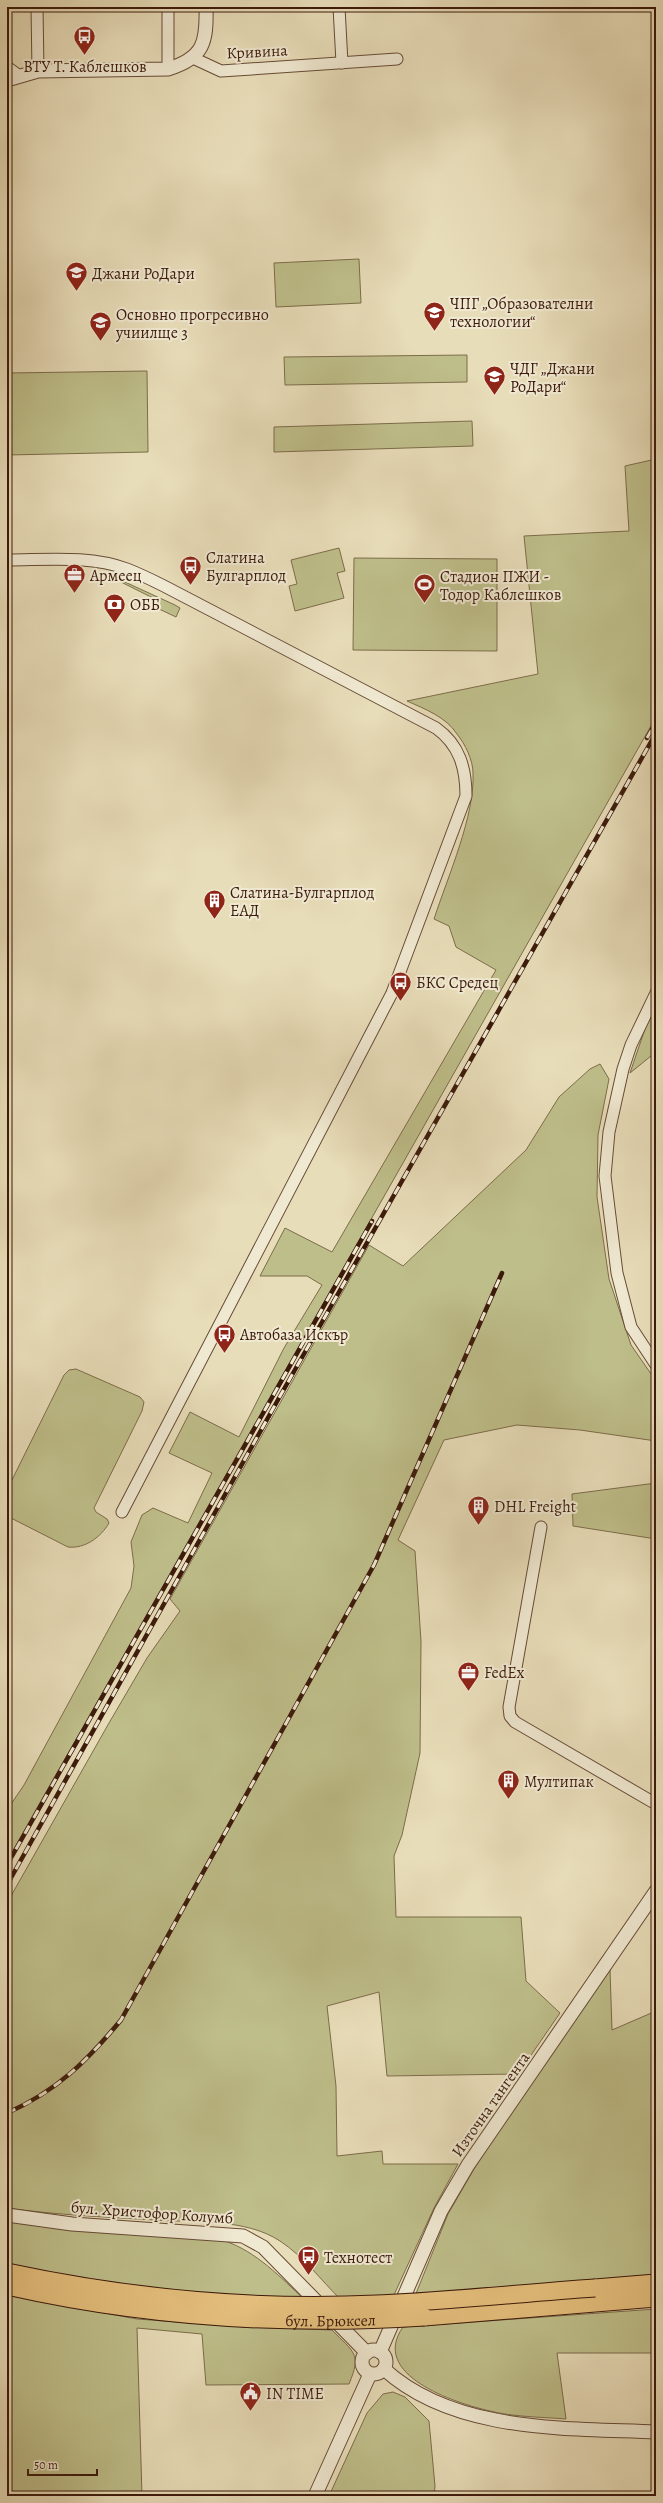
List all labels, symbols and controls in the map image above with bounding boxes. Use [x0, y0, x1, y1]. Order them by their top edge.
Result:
bus stop icon: ВТУ Т. Каблешков [72, 23, 98, 56]
street label: Кривина [226, 39, 289, 65]
place label: ВТУ Т. Каблешков [23, 56, 147, 78]
school or university icon: Джани РоДари [64, 260, 90, 293]
place label: Джани РоДари [92, 263, 195, 285]
place label: ЧПГ „Образователни технологии“ [450, 293, 593, 333]
school or university icon: ЧПГ „Образователни технологии“ [422, 299, 448, 332]
place label: Основно прогресивно учиилще 3 [115, 304, 269, 344]
school or university icon: Основно прогресивно учиилще 3 [88, 310, 114, 343]
place label: ЧДГ „Джани РоДари“ [510, 358, 595, 398]
school or university icon: ЧДГ „Джани РоДари“ [482, 364, 508, 397]
place label: Слатина Булгарплод [206, 547, 286, 587]
bus stop icon: Слатина Булгарплод [177, 553, 203, 586]
office icon: Армеец [61, 562, 87, 595]
place label: Армеец [89, 565, 142, 587]
place label: Стадион ПЖИ - Тодор Каблешков [440, 566, 561, 606]
sports icon: Стадион ПЖИ - Тодор Каблешков [412, 572, 438, 605]
bank icon: ОББ [101, 591, 127, 624]
place label: ОББ [130, 594, 160, 616]
place label: Слатина-Булгарплод ЕАД [230, 882, 374, 922]
building icon: Слатина-Булгарплод ЕАД [202, 888, 228, 921]
bus stop icon: БКС Средец [387, 969, 413, 1002]
place label: БКС Средец [416, 972, 499, 994]
bus stop icon: Автобаза Искър [212, 1321, 238, 1354]
place label: Автобаза Искър [239, 1324, 348, 1346]
building icon: DHL Freight [466, 1493, 492, 1526]
place label: DHL Freight [494, 1496, 576, 1518]
office icon: FedEx [455, 1659, 481, 1692]
place label: FedEx [484, 1662, 525, 1684]
building icon: Мултипак [495, 1768, 521, 1801]
place label: Мултипак [524, 1771, 594, 1793]
street label: Източна тангента [446, 2047, 536, 2161]
street label: бул. Христофор Колумб [70, 2196, 234, 2230]
bus stop icon: Технотест [296, 2244, 322, 2277]
place label: Технотест [324, 2247, 392, 2269]
street label: бул. Брюксел [285, 2309, 376, 2332]
public building icon: IN TIME [237, 2380, 263, 2413]
place label: IN TIME [266, 2383, 324, 2405]
scale bar [28, 2451, 97, 2477]
text: 50 m [34, 2457, 58, 2473]

